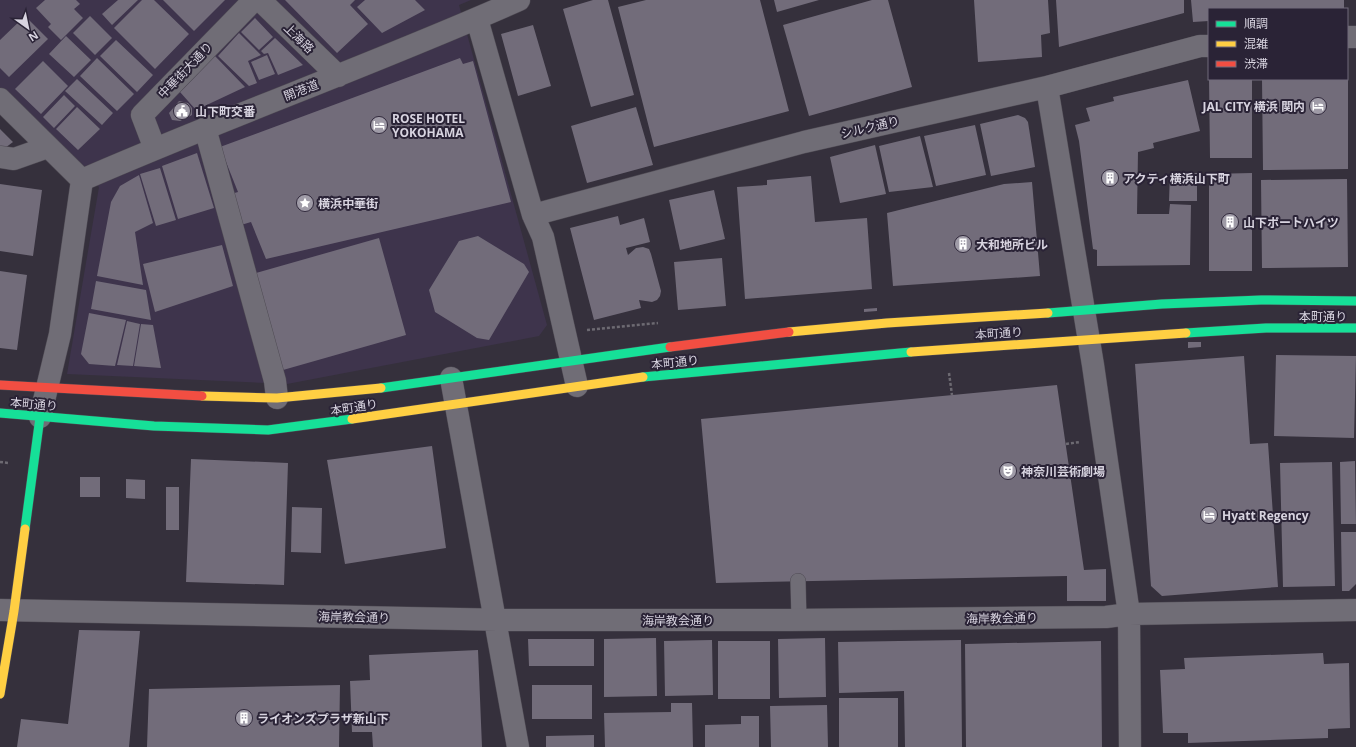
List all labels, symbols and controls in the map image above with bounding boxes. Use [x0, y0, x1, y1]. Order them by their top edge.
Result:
north arrow [8, 8, 48, 48]
legend [1208, 8, 1348, 80]
text: 順調 [1244, 15, 1268, 32]
street label: 上海路 [280, 19, 318, 57]
text: N [26, 28, 42, 46]
text: 混雑 [1244, 35, 1268, 52]
street label: 中華街大通り [154, 38, 216, 102]
text: 渋滞 [1244, 55, 1268, 72]
street label: 開港道 [281, 76, 321, 104]
hotel icon: JAL CITY 横浜 関内 [1308, 96, 1328, 116]
place label: JAL CITY 横浜 関内 [1202, 98, 1305, 115]
public building icon: 山下町交番 [172, 101, 192, 121]
place label: 山下町交番 [195, 103, 256, 120]
place label: ROSE HOTEL YOKOHAMA [392, 110, 465, 141]
street label: シルク通り [839, 112, 901, 142]
hotel icon: ROSE HOTEL YOKOHAMA [369, 115, 389, 135]
building icon: アクティ横浜山下町 [1100, 168, 1120, 188]
place label: アクティ横浜山下町 [1123, 170, 1230, 187]
place icon: 横浜中華街 [295, 193, 315, 213]
place label: 横浜中華街 [318, 195, 378, 212]
building icon: 山下ポートハイツ [1220, 212, 1240, 232]
place label: 山下ポートハイツ [1243, 214, 1339, 231]
building icon: 大和地所ビル [953, 234, 973, 254]
place label: 大和地所ビル [976, 236, 1048, 253]
street label: 本町通り [1299, 308, 1347, 325]
street label: 本町通り [974, 323, 1024, 343]
street label: 本町通り [650, 351, 700, 373]
street label: 本町通り [9, 393, 59, 415]
street label: 本町通り [329, 395, 379, 419]
theatre icon: 神奈川芸術劇場 [998, 461, 1018, 481]
place label: 神奈川芸術劇場 [1021, 463, 1105, 480]
hotel icon: Hyatt Regency [1199, 505, 1219, 525]
place label: Hyatt Regency [1222, 507, 1309, 524]
street label: 海岸教会通り [318, 608, 390, 626]
street label: 海岸教会通り [966, 609, 1038, 627]
street label: 海岸教会通り [642, 612, 714, 629]
building icon: ライオンズプラザ新山下 [234, 708, 254, 728]
place label: ライオンズプラザ新山下 [257, 710, 389, 727]

